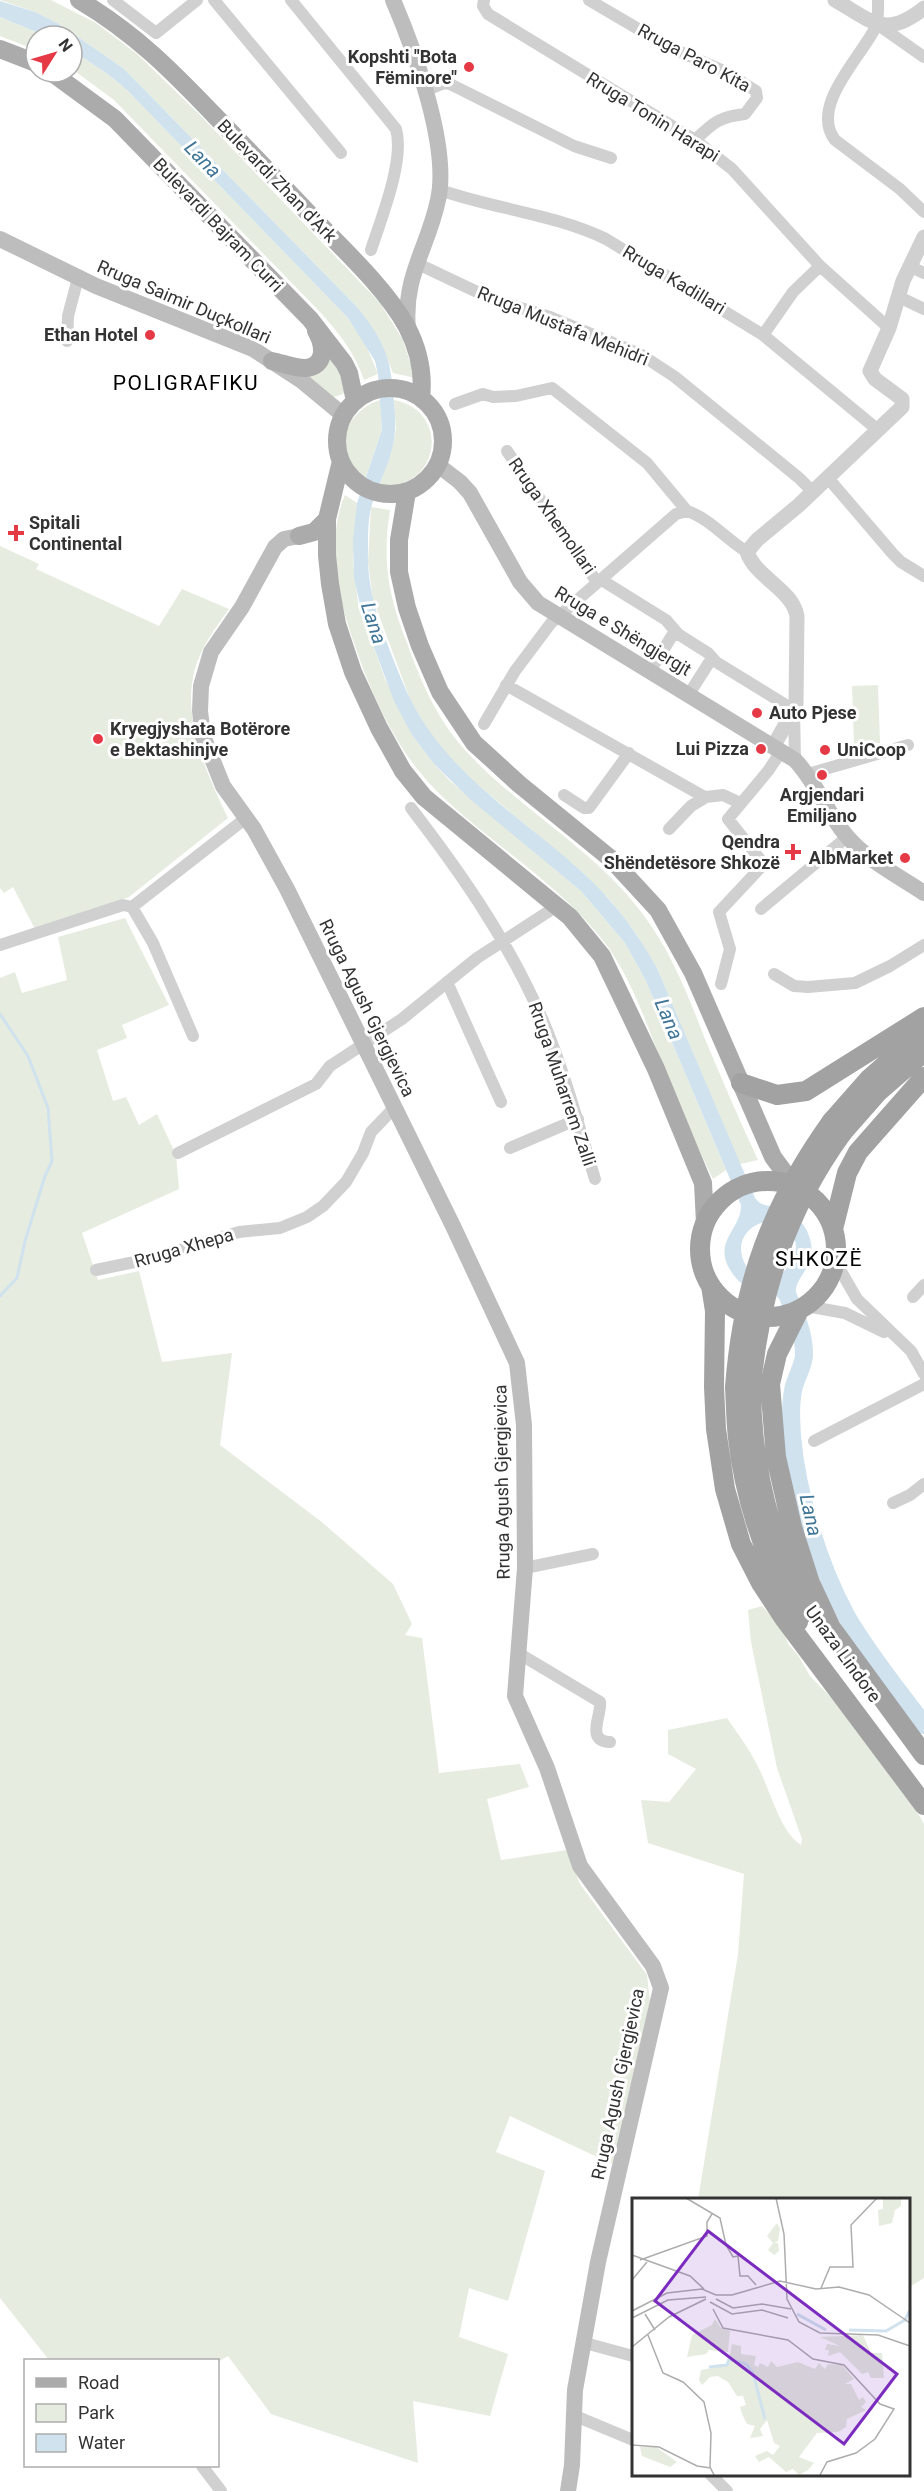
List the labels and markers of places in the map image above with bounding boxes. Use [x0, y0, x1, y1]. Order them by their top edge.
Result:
place label: Kopshti "Bota Fëminore" [348, 46, 457, 88]
marker: Kopshti "Bota Fëminore" [462, 60, 476, 74]
place label: Ethan Hotel [44, 324, 138, 345]
marker: Ethan Hotel [143, 328, 157, 342]
place label: Spitali Continental [29, 512, 122, 554]
marker: Spitali Continental [7, 524, 25, 542]
place label: Auto Pjese [769, 702, 857, 723]
marker: Auto Pjese [750, 706, 764, 720]
place label: Kryegjyshata Botërore e Bektashinjve [110, 718, 290, 760]
marker: Kryegjyshata Botërore e Bektashinjve [91, 732, 105, 746]
place label: Lui Pizza [676, 738, 749, 759]
place label: UniCoop [837, 739, 906, 760]
marker: Lui Pizza [754, 742, 768, 756]
marker: UniCoop [818, 743, 832, 757]
marker: Argjendari Emiljano [815, 768, 829, 782]
place label: Argjendari Emiljano [780, 784, 864, 826]
place label: Qendra Shëndetësore Shkozë [604, 831, 780, 873]
marker: Qendra Shëndetësore Shkozë [784, 843, 802, 861]
place label: AlbMarket [809, 847, 893, 868]
marker: AlbMarket [898, 851, 912, 865]

